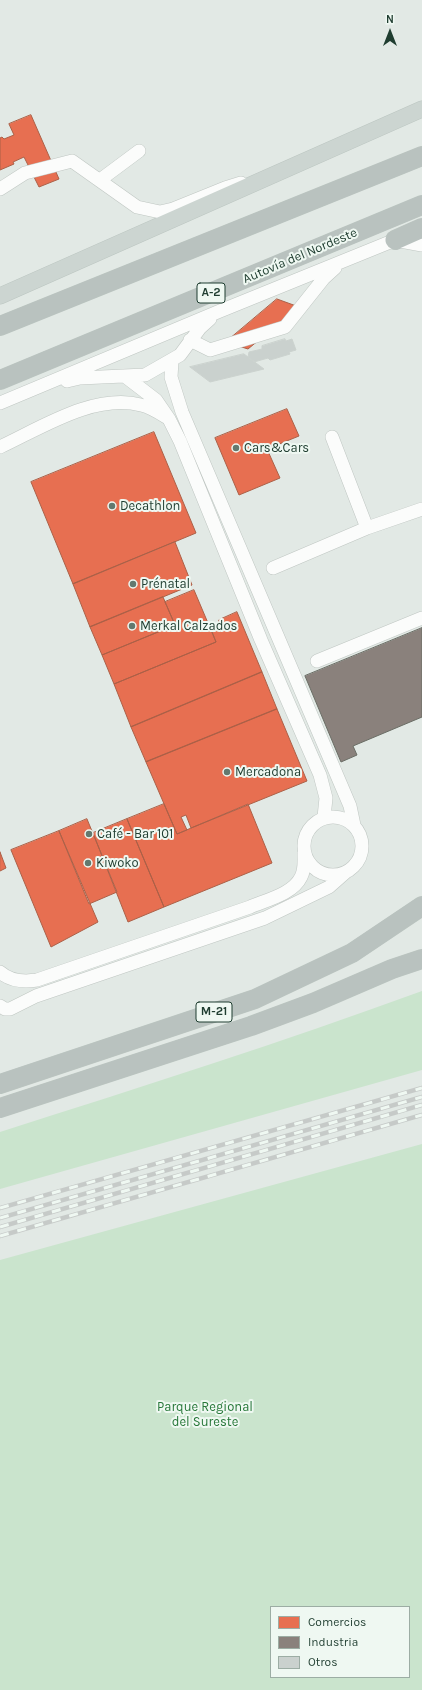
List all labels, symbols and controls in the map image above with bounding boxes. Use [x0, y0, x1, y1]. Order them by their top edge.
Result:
north arrow [370, 12, 410, 52]
text: N [386, 13, 394, 26]
street label: Autovía del Nordeste [241, 225, 359, 287]
road number: A-2 [197, 283, 225, 303]
place label: Cars&Cars [244, 440, 309, 456]
marker: Cars&Cars [231, 443, 241, 453]
place label: Decathlon [120, 498, 180, 514]
marker: Decathlon [107, 501, 117, 511]
place label: Prénatal [141, 576, 190, 592]
marker: Prénatal [128, 579, 138, 589]
place label: Merkal Calzados [140, 618, 237, 634]
marker: Merkal Calzados [127, 621, 137, 631]
place label: Mercadona [235, 764, 301, 780]
marker: Mercadona [222, 767, 232, 777]
place label: Café - Bar 101 [97, 826, 173, 842]
marker: Café - Bar 101 [84, 829, 94, 839]
place label: Kiwoko [96, 855, 139, 871]
marker: Kiwoko [83, 858, 93, 868]
road number: M-21 [196, 1002, 232, 1022]
park label: Parque Regional del Sureste [157, 1399, 253, 1430]
legend [270, 1606, 410, 1678]
text: Comercios [308, 1615, 366, 1629]
text: Industria [308, 1635, 358, 1649]
text: Otros [308, 1655, 337, 1669]

